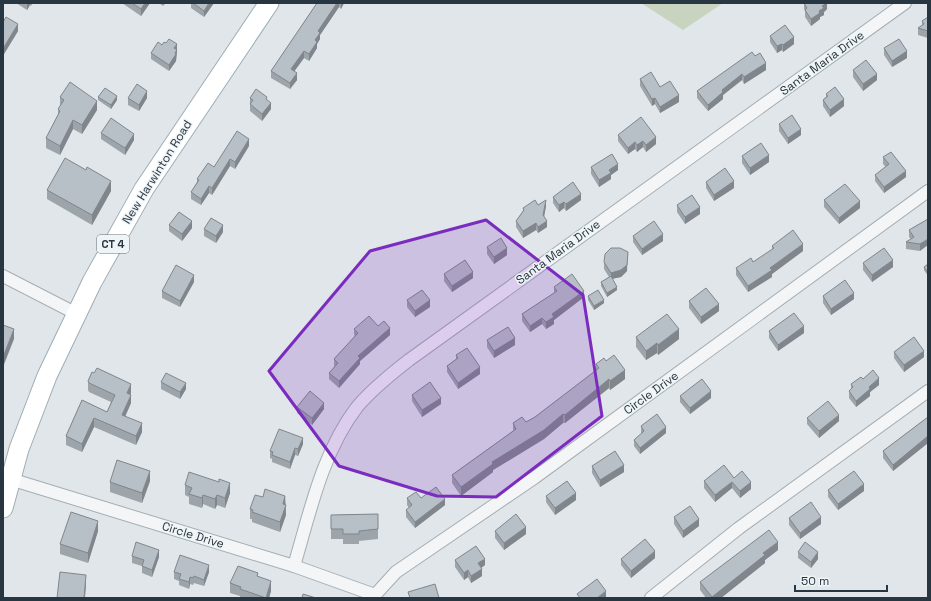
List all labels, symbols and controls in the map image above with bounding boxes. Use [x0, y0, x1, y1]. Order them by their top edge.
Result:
street label: Santa Maria Drive [777, 27, 867, 99]
street label: New Harwinton Road [119, 117, 195, 227]
street label: Santa Maria Drive [513, 216, 603, 288]
road number: CT 4 [97, 235, 129, 253]
street label: Circle Drive [620, 368, 682, 418]
street label: Circle Drive [160, 518, 226, 552]
scale bar [795, 567, 887, 593]
text: 50 m [801, 573, 829, 589]

